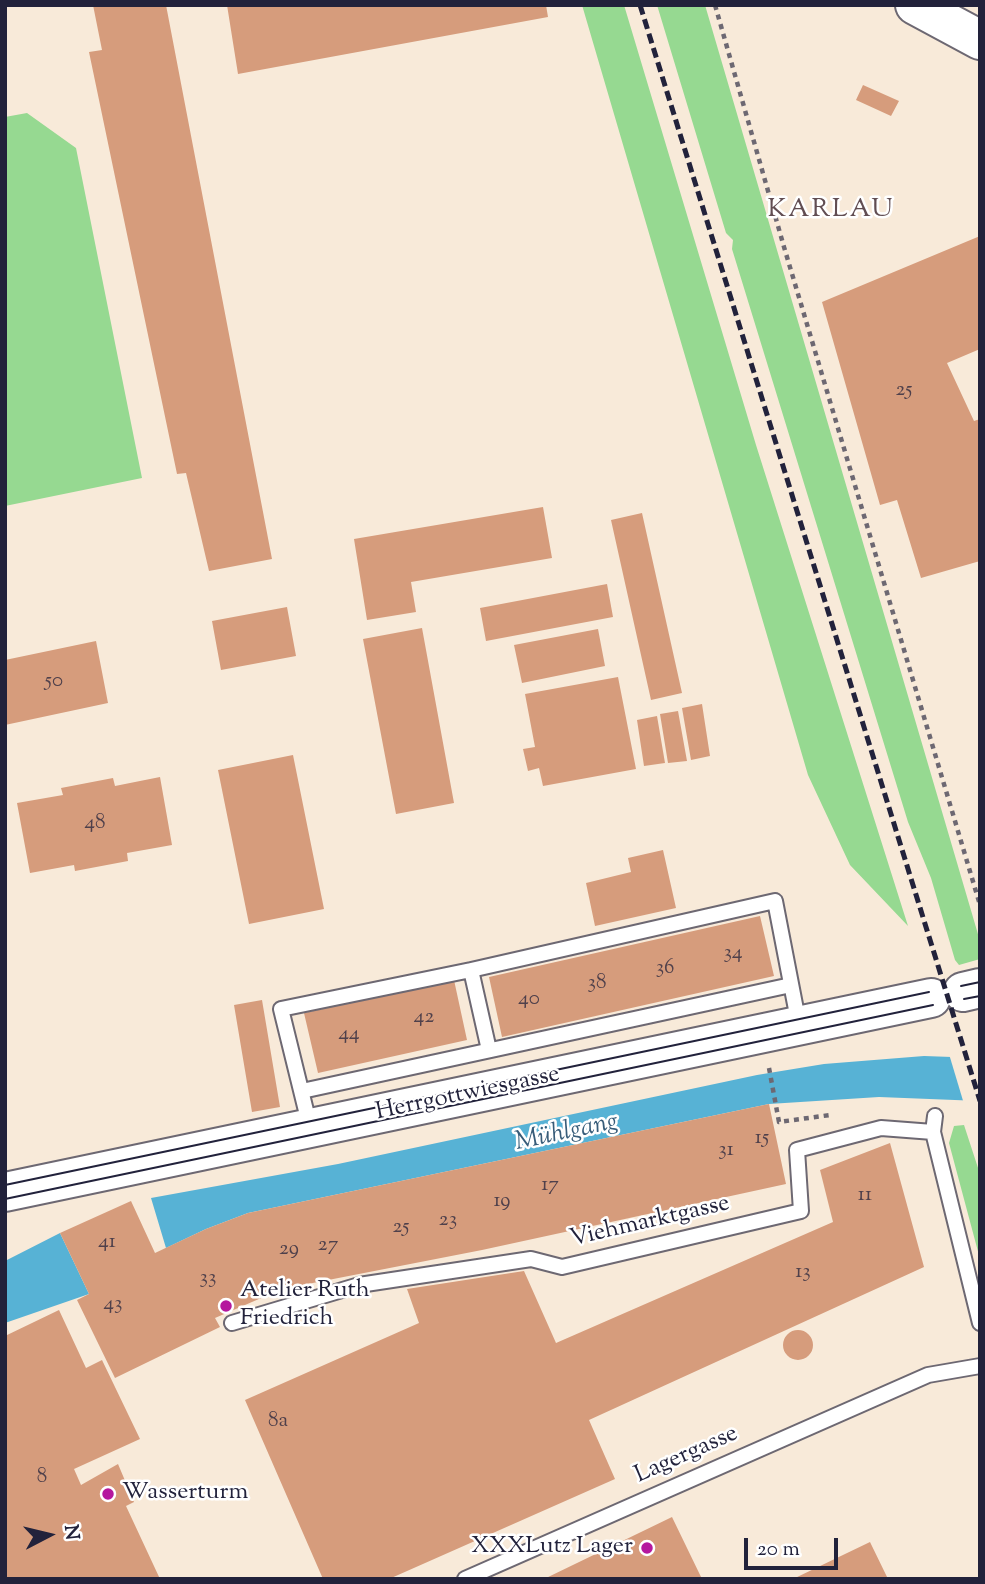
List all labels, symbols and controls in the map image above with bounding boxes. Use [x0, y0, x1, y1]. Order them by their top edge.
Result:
district label: KARLAU [768, 196, 894, 228]
house number: 25 [895, 378, 913, 404]
house number: 50 [45, 669, 63, 695]
house number: 48 [84, 811, 106, 837]
house number: 34 [723, 941, 743, 967]
house number: 36 [656, 956, 674, 982]
house number: 38 [588, 971, 606, 997]
house number: 40 [518, 987, 540, 1013]
house number: 42 [414, 1005, 434, 1031]
house number: 44 [338, 1022, 360, 1048]
street label: Herrgottwiesgasse [373, 1061, 563, 1129]
water label: Mühlgang [512, 1108, 622, 1160]
house number: 15 [755, 1126, 769, 1152]
house number: 31 [718, 1138, 734, 1164]
house number: 17 [541, 1173, 559, 1199]
house number: 11 [858, 1183, 872, 1209]
house number: 19 [493, 1189, 511, 1215]
street label: Viehmarktgasse [567, 1191, 733, 1255]
house number: 23 [439, 1208, 457, 1234]
house number: 25 [392, 1215, 410, 1241]
house number: 41 [98, 1230, 116, 1256]
house number: 27 [318, 1233, 338, 1259]
house number: 29 [279, 1237, 299, 1263]
house number: 13 [795, 1260, 811, 1286]
house number: 33 [200, 1266, 216, 1292]
place label: Atelier Ruth Friedrich [240, 1278, 370, 1334]
house number: 43 [103, 1292, 123, 1318]
marker: Atelier Ruth Friedrich [218, 1298, 234, 1314]
house number: 8a [268, 1409, 288, 1435]
street label: Lagergasse [631, 1421, 743, 1491]
house number: 8 [37, 1465, 47, 1491]
place label: Wasserturm [122, 1480, 248, 1508]
marker: Wasserturm [100, 1486, 116, 1502]
north arrow [14, 1500, 84, 1570]
text: N [56, 1523, 85, 1542]
scale bar [747, 1524, 842, 1568]
place label: XXXLutz Lager [471, 1534, 633, 1562]
text: 20 m [757, 1535, 800, 1565]
marker: XXXLutz Lager [639, 1540, 655, 1556]

